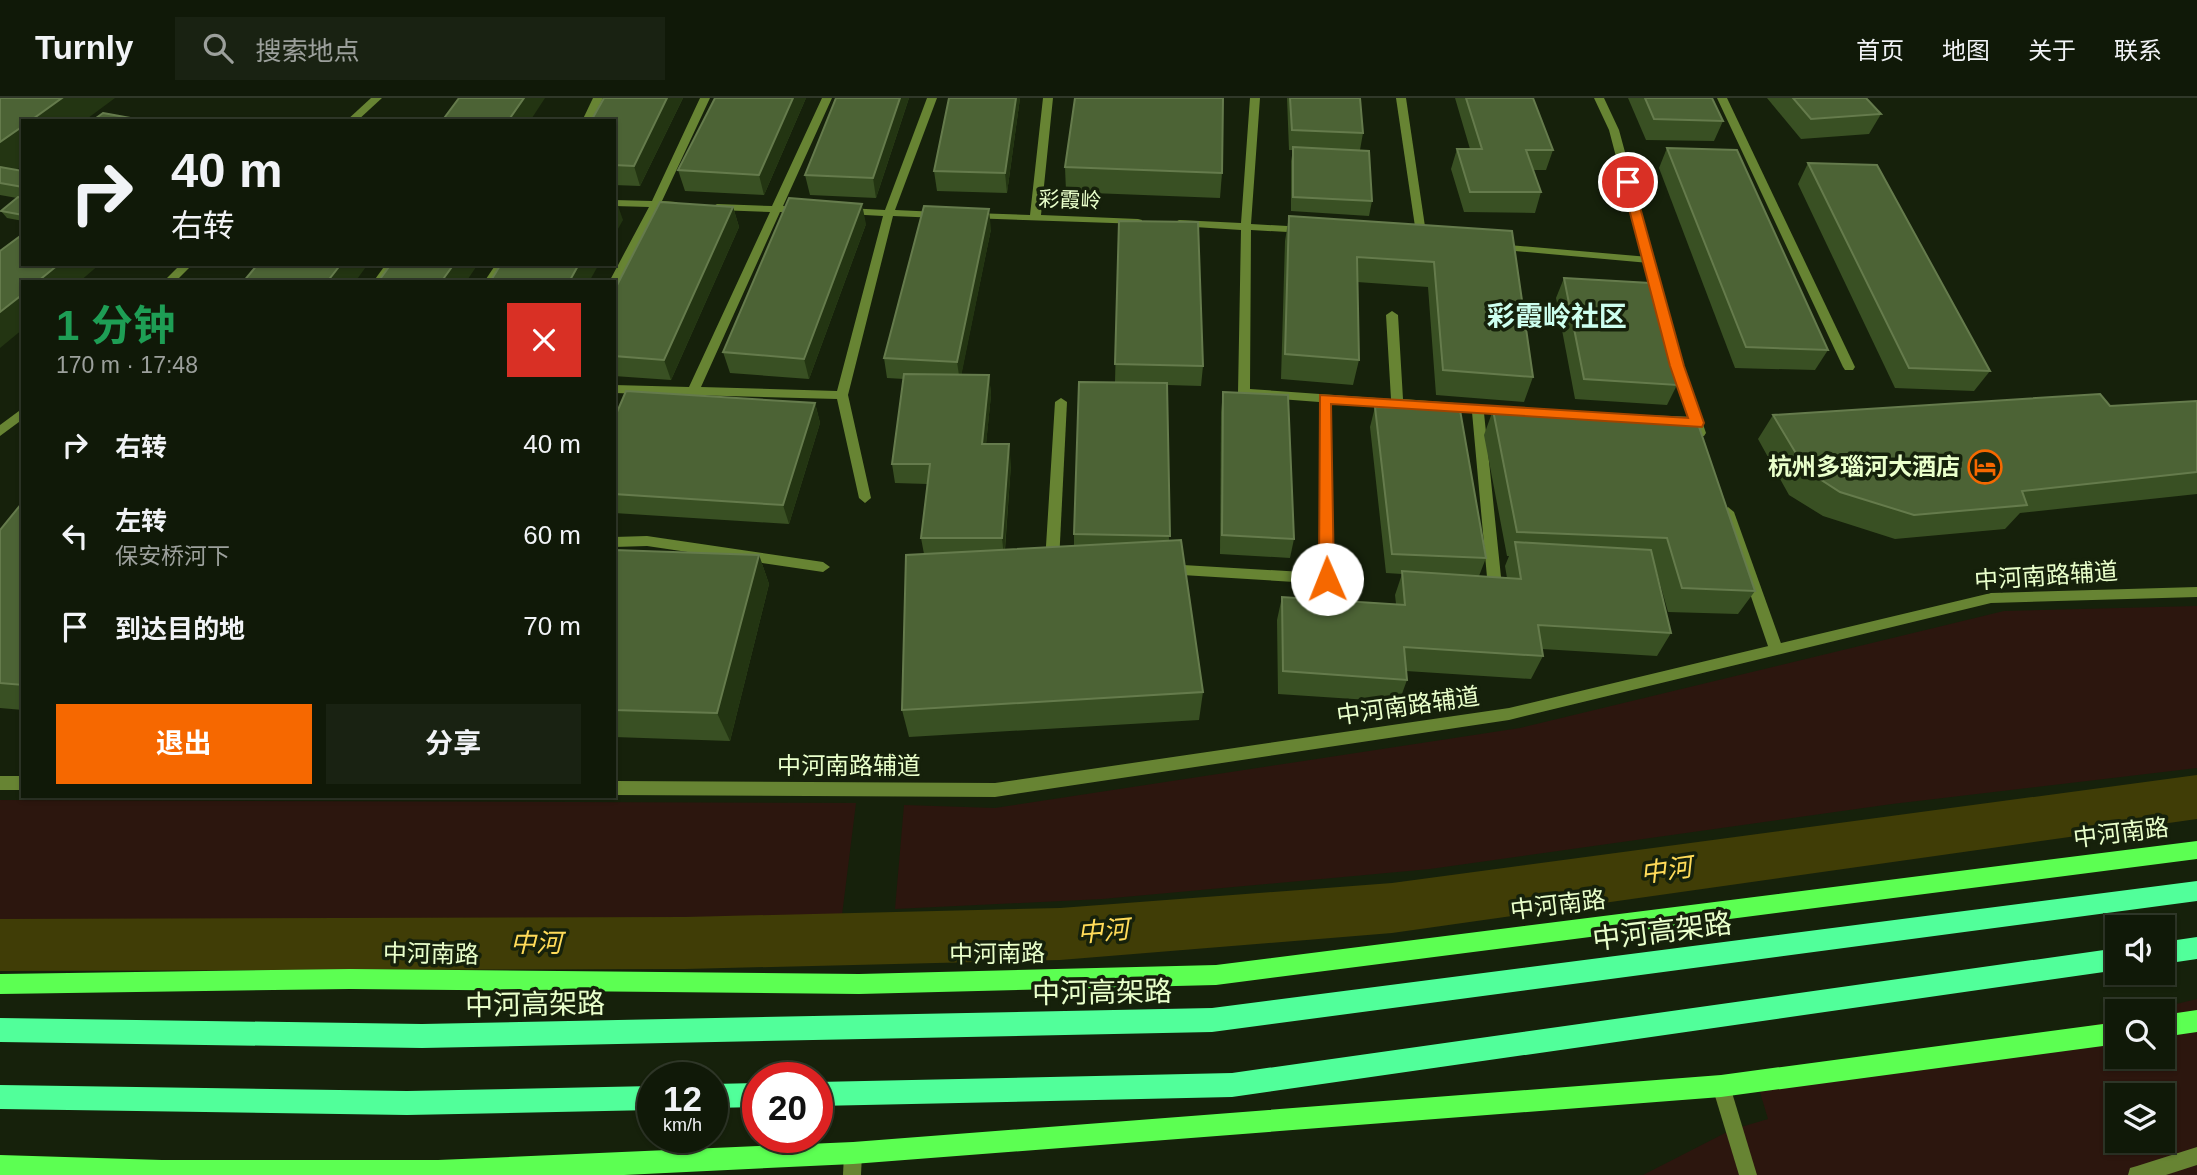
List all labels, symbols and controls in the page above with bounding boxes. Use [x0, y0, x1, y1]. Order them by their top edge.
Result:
search box [175, 17, 665, 80]
text: Turnly [35, 29, 133, 66]
icon: search [199, 29, 237, 67]
text: 搜索地点 [255, 36, 359, 66]
text: 首页 [1856, 37, 1904, 64]
text: 地图 [1942, 37, 1990, 64]
text: 关于 [2028, 37, 2076, 64]
text: 联系 [2114, 37, 2162, 64]
text: 40 m [171, 143, 283, 197]
icon: right [56, 147, 147, 238]
pin [1598, 152, 1658, 212]
icon: arrive [1609, 163, 1647, 201]
street label: 彩霞岭 [1038, 187, 1102, 212]
text: 右转 [171, 208, 235, 244]
district label: 彩霞岭社区 [1487, 301, 1627, 332]
text: 1 分钟 [56, 302, 175, 349]
button: close [507, 303, 581, 377]
text: 170 m · 17:48 [56, 352, 198, 378]
icon: right [56, 426, 94, 464]
text: 40 m [523, 429, 581, 459]
text: 右转 [115, 432, 167, 462]
hotel icon: 杭州多瑙河大酒店 [1966, 448, 2004, 486]
place label: 杭州多瑙河大酒店 [1768, 453, 1960, 480]
text: 左转 [115, 506, 167, 536]
icon: left [56, 517, 94, 555]
text: 60 m [523, 520, 581, 550]
position arrow [1290, 542, 1364, 616]
text: 保安桥河下 [115, 543, 230, 569]
street label: 中河南路辅道 [1973, 557, 2119, 594]
icon: arrive [56, 608, 94, 646]
text: 70 m [523, 611, 581, 641]
text: 到达目的地 [115, 614, 245, 644]
street label: 中河南路辅道 [1335, 682, 1481, 729]
button: 退出 [56, 704, 312, 784]
button: 分享 [326, 704, 581, 784]
street label: 中河南路辅道 [777, 752, 921, 779]
street label: 中河南路 [2072, 813, 2170, 852]
water label: 中河 [1638, 851, 1699, 888]
street label: 中河南路 [1509, 885, 1607, 924]
street label: 中河高架路 [1591, 908, 1733, 955]
water label: 中河 [1076, 913, 1135, 948]
map controls [2105, 915, 2175, 1153]
button: sound [2105, 915, 2175, 985]
water label: 中河 [510, 928, 567, 958]
street label: 中河南路 [383, 939, 479, 968]
street label: 中河南路 [949, 939, 1045, 968]
street label: 中河高架路 [1032, 976, 1172, 1009]
street label: 中河高架路 [465, 988, 605, 1021]
button: search [2105, 999, 2175, 1069]
speed limit sign: 20 [742, 1062, 833, 1153]
text: 12 [663, 1079, 702, 1118]
button: layers [2105, 1083, 2175, 1153]
text: km/h [663, 1115, 702, 1135]

